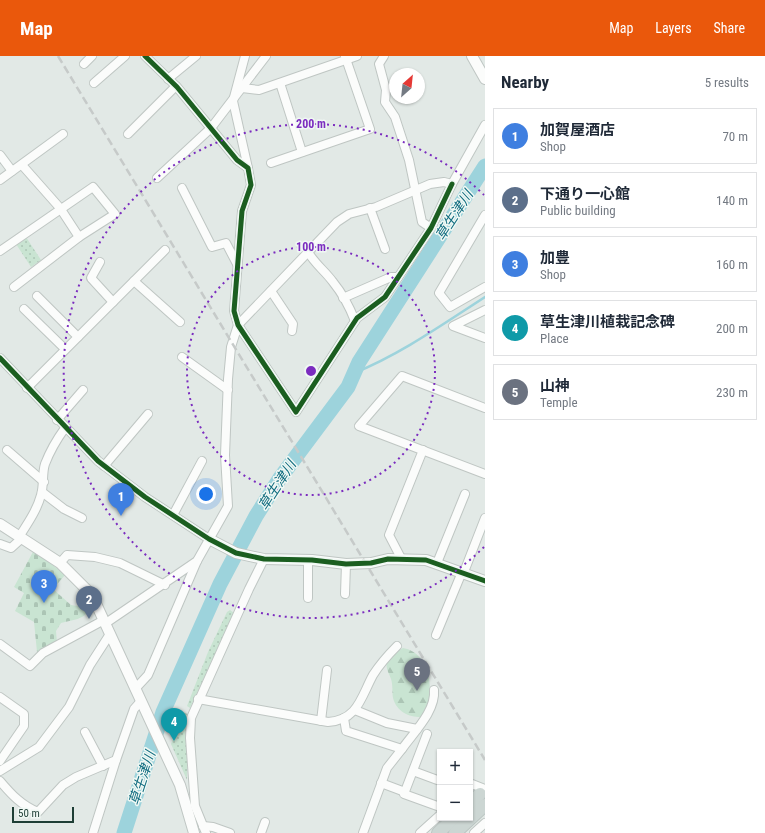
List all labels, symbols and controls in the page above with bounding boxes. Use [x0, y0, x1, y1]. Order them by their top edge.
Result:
text: Map [20, 17, 53, 40]
text: Map [609, 20, 633, 36]
text: Layers [655, 20, 692, 36]
text: Share [714, 20, 745, 36]
north arrow [389, 68, 425, 104]
text: Nearby [501, 72, 549, 92]
text: 5 results [705, 75, 749, 90]
text: 200 m [296, 117, 326, 131]
text: 加賀屋酒店 [540, 121, 615, 139]
text: 1 [512, 129, 518, 144]
text: 70 m [722, 129, 748, 144]
text: Shop [540, 139, 566, 154]
water label: 草生津川 [432, 185, 477, 243]
text: 下通り一心館 [540, 185, 630, 203]
text: 2 [512, 193, 518, 208]
text: 140 m [716, 193, 748, 208]
text: Public building [540, 203, 616, 218]
text: 100 m [296, 240, 326, 254]
text: 加豊 [540, 249, 570, 267]
text: 3 [512, 257, 518, 272]
text: 160 m [716, 257, 748, 272]
text: Shop [540, 267, 566, 282]
text: 草生津川植栽記念碑 [540, 313, 675, 331]
text: 4 [512, 321, 518, 336]
text: 200 m [716, 321, 748, 336]
text: Place [540, 331, 569, 346]
centre of rings [304, 364, 318, 378]
text: 山神 [540, 377, 570, 395]
text: 5 [512, 385, 518, 400]
text: 230 m [716, 385, 748, 400]
text: Temple [540, 395, 578, 410]
water label: 草生津川 [255, 455, 300, 513]
pin: 1 [108, 483, 134, 516]
your location [196, 484, 216, 504]
pin: 3 [31, 570, 57, 603]
pin: 2 [76, 586, 102, 619]
pin: 5 [404, 658, 430, 691]
pin: 4 [161, 708, 187, 741]
water label: 草生津川 [126, 747, 159, 807]
map controls [437, 749, 473, 821]
button: + [437, 749, 473, 785]
button: − [437, 785, 473, 821]
scale bar [12, 805, 74, 824]
text: 50 m [18, 807, 40, 820]

